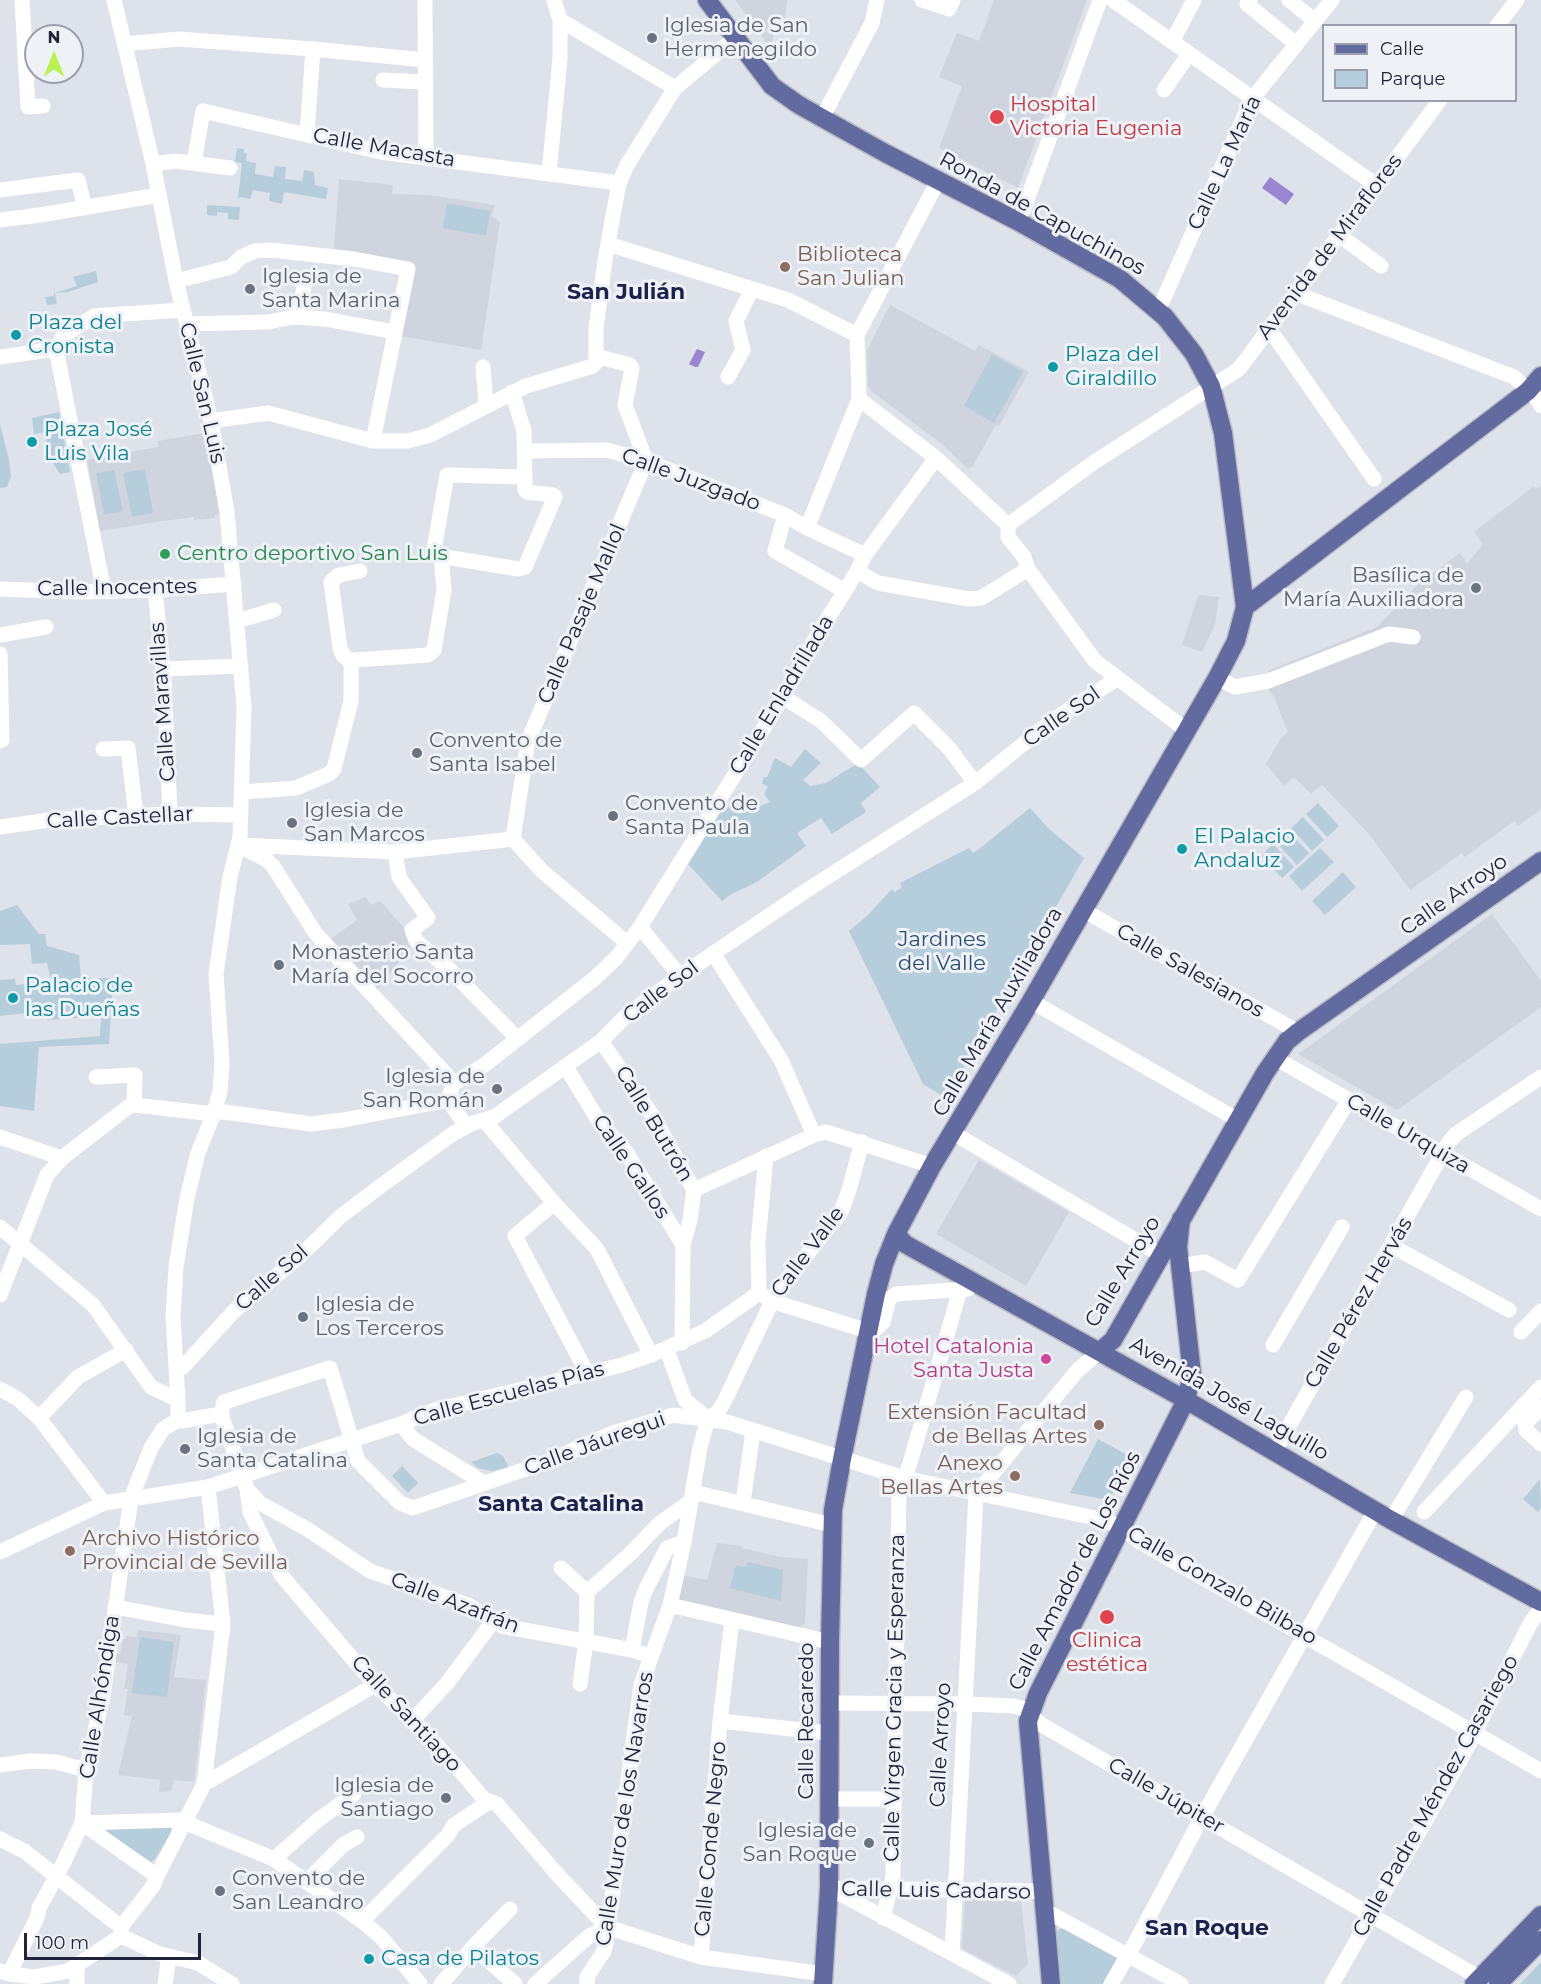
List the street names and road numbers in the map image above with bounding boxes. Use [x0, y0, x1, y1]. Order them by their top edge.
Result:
street label: Calle La María [1183, 92, 1267, 234]
street label: Calle Macasta [311, 123, 457, 173]
street label: Ronda de Capuchinos [935, 147, 1149, 281]
street label: Avenida de Miraflores [1252, 149, 1408, 345]
street label: Calle San Luis [174, 320, 230, 466]
street label: Calle Juzgado [618, 443, 764, 517]
street label: Calle Pasaje Mallol [533, 520, 631, 708]
street label: Calle Inocentes [37, 574, 197, 602]
street label: Calle Enladrillada [724, 611, 840, 779]
street label: Calle Maravillas [145, 621, 181, 783]
street label: Calle Sol [1019, 681, 1105, 753]
street label: Calle Castellar [46, 802, 194, 834]
street label: Calle Arroyo [1396, 849, 1512, 941]
street label: Calle María Auxiliadora [928, 903, 1068, 1121]
street label: Calle Salesianos [1112, 919, 1268, 1023]
street label: Calle Sol [618, 955, 704, 1029]
street label: Calle Butrón [610, 1062, 698, 1186]
street label: Calle Urquiza [1342, 1088, 1474, 1180]
street label: Calle Gallos [587, 1110, 675, 1224]
street label: Calle Valle [766, 1202, 850, 1302]
street label: Calle Arroyo [1080, 1212, 1166, 1332]
street label: Calle Pérez Hervás [1300, 1213, 1418, 1393]
street label: Calle Sol [230, 1240, 314, 1316]
street label: Avenida José Laguillo [1125, 1332, 1333, 1466]
street label: Calle Escuelas Pías [411, 1356, 607, 1432]
street label: Calle Jáuregui [521, 1407, 669, 1481]
street label: Calle Amador de Los Ríos [1004, 1447, 1146, 1695]
street label: Calle Gonzalo Bilbao [1123, 1521, 1321, 1651]
street label: Calle Virgen Gracia y Esperanza [880, 1534, 910, 1862]
street label: Calle Azafrán [387, 1567, 523, 1639]
street label: Calle Alhóndiga [75, 1613, 125, 1781]
street label: Calle Recaredo [794, 1643, 820, 1799]
street label: Calle Santiago [346, 1650, 466, 1778]
street label: Calle Padre Méndez Casariego [1348, 1651, 1524, 1941]
street label: Calle Muro de los Navarros [591, 1670, 659, 1948]
street label: Calle Arroyo [925, 1682, 957, 1808]
street label: Calle Conde Negro [690, 1740, 732, 1938]
street label: Calle Júpiter [1103, 1753, 1229, 1839]
street label: Calle Luis Cadarso [841, 1877, 1031, 1905]

